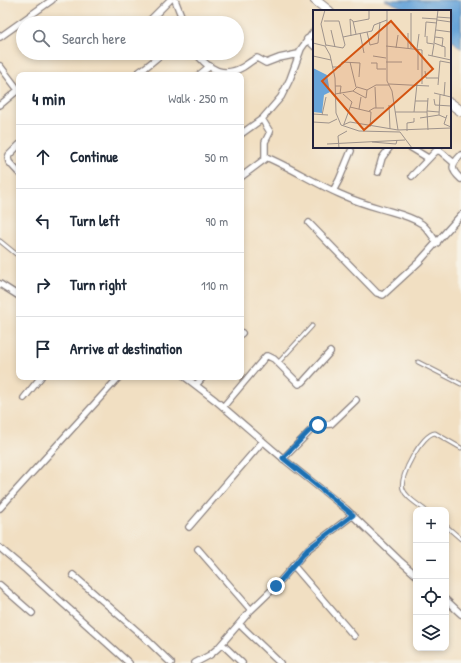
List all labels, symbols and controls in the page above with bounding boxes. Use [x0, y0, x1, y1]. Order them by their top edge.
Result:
inset map [313, 10, 451, 148]
search box [16, 16, 244, 60]
icon: search [30, 27, 52, 49]
text: Search here [62, 28, 126, 49]
text: 4 min [32, 87, 65, 110]
text: Walk · 250 m [168, 89, 228, 107]
icon: ahead [32, 146, 54, 168]
text: Continue [70, 146, 118, 167]
text: 50 m [205, 148, 228, 166]
icon: left [32, 210, 54, 232]
text: Turn left [70, 210, 120, 231]
text: 90 m [206, 212, 228, 230]
icon: right [32, 274, 54, 296]
text: Turn right [70, 274, 126, 295]
text: 110 m [201, 276, 228, 294]
icon: arrive [32, 338, 54, 360]
text: Arrive at destination [70, 338, 182, 359]
route start [309, 416, 327, 434]
map controls [413, 507, 449, 651]
button: + [413, 507, 449, 543]
button: − [413, 543, 449, 579]
route end [267, 577, 285, 595]
button: locate [413, 579, 449, 615]
button: layers [413, 615, 449, 651]

